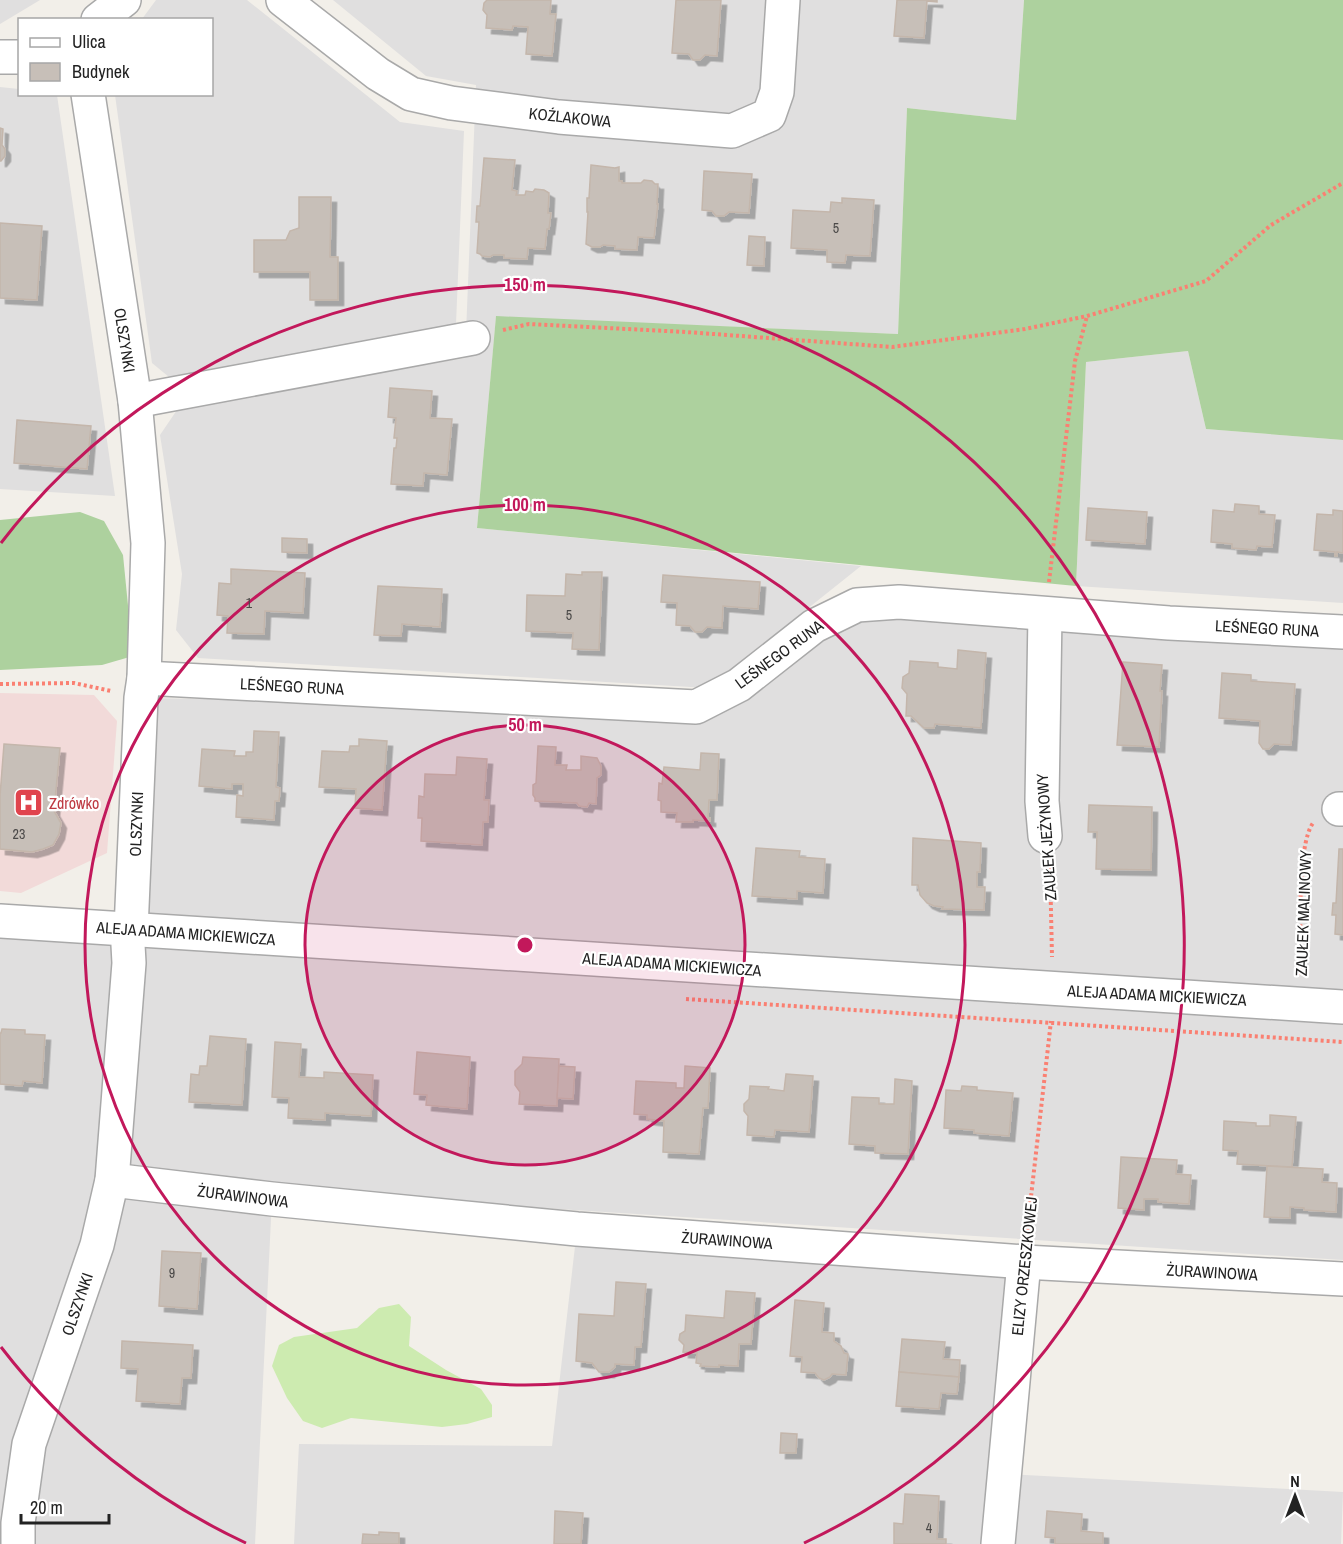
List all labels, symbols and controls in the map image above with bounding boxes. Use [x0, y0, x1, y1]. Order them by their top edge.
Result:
legend [18, 18, 213, 96]
text: Ulica [72, 29, 106, 54]
text: Budynek [72, 59, 130, 84]
street label: KOŹLAKOWA [528, 102, 612, 132]
house number: 5 [833, 219, 839, 237]
text: 150 m [504, 272, 546, 297]
street label: OLSZYNKI [109, 306, 141, 374]
text: 100 m [504, 492, 546, 517]
house number: 1 [246, 594, 253, 612]
house number: 5 [566, 606, 572, 624]
street label: LEŚNEGO RUNA [730, 614, 828, 694]
street label: LEŚNEGO RUNA [1214, 614, 1320, 642]
street label: LEŚNEGO RUNA [239, 672, 345, 700]
text: 50 m [508, 712, 542, 737]
street label: ZAUŁEK JEŻYNOWY [1031, 772, 1061, 901]
hospital icon: Zdrówko [12, 787, 44, 819]
street label: OLSZYNKI [124, 791, 148, 857]
place label: Zdrówko [49, 792, 99, 814]
house number: 23 [13, 825, 25, 843]
street label: ZAUŁEK MALINOWY [1290, 849, 1316, 976]
street label: ALEJA ADAMA MICKIEWICZA [95, 916, 276, 950]
centre of rings [515, 935, 535, 955]
street label: ALEJA ADAMA MICKIEWICZA [581, 947, 762, 981]
street label: ALEJA ADAMA MICKIEWICZA [1066, 979, 1247, 1011]
street label: ŻURAWINOWA [196, 1179, 290, 1213]
street label: ELIZY ORZESZKOWEJ [1006, 1195, 1042, 1337]
street label: ŻURAWINOWA [681, 1226, 774, 1254]
street label: ŻURAWINOWA [1166, 1259, 1259, 1285]
house number: 9 [169, 1264, 175, 1282]
street label: OLSZYNKI [56, 1270, 98, 1338]
north arrow [1265, 1466, 1325, 1526]
text: N [1290, 1470, 1300, 1492]
scale bar [21, 1487, 110, 1525]
text: 20 m [30, 1495, 63, 1520]
house number: 4 [926, 1519, 933, 1537]

